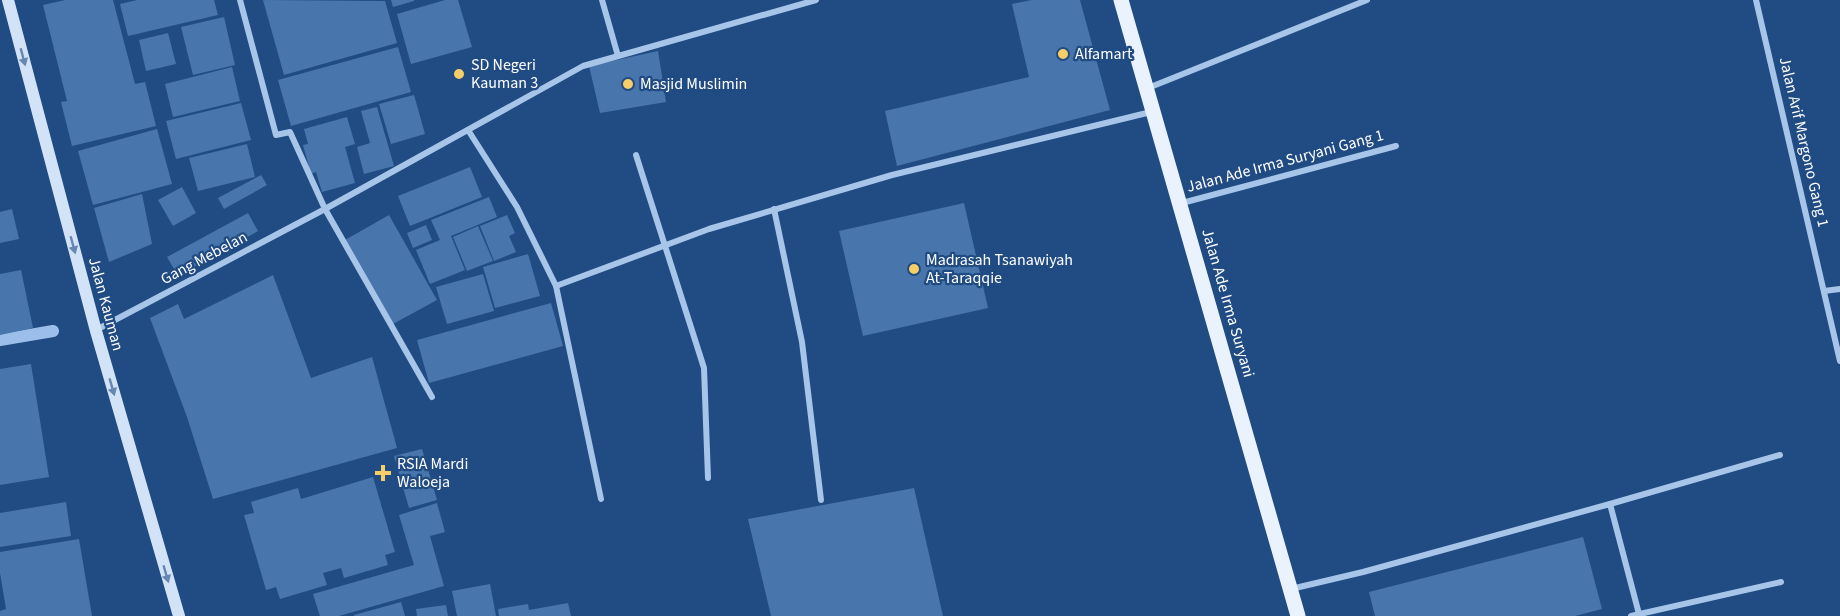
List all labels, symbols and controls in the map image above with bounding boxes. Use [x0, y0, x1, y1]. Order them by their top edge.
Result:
place label: Alfamart [1075, 43, 1133, 65]
one-way arrow [18, 47, 28, 66]
marker: Alfamart [1056, 47, 1070, 61]
place label: SD Negeri Kauman 3 [471, 54, 538, 94]
street label: Jalan Arif Margono Gang 1 [1774, 55, 1834, 229]
marker: SD Negeri Kauman 3 [452, 67, 466, 81]
place label: Masjid Muslimin [640, 73, 747, 95]
marker: Masjid Muslimin [621, 77, 635, 91]
street label: Jalan Ade Irma Suryani Gang 1 [1184, 124, 1386, 198]
street label: Gang Mebelan [157, 226, 251, 290]
street label: Jalan Ade Irma Suryani [1196, 226, 1260, 380]
one-way arrow [69, 236, 78, 254]
place label: Madrasah Tsanawiyah At-Taraqqie [926, 249, 1073, 289]
street label: Jalan Kauman [83, 255, 129, 353]
marker: Madrasah Tsanawiyah At-Taraqqie [907, 262, 921, 276]
one-way arrow [108, 378, 117, 396]
place label: RSIA Mardi Waloeja [397, 453, 468, 493]
marker: RSIA Mardi Waloeja [374, 464, 392, 482]
one-way arrow [162, 565, 172, 583]

